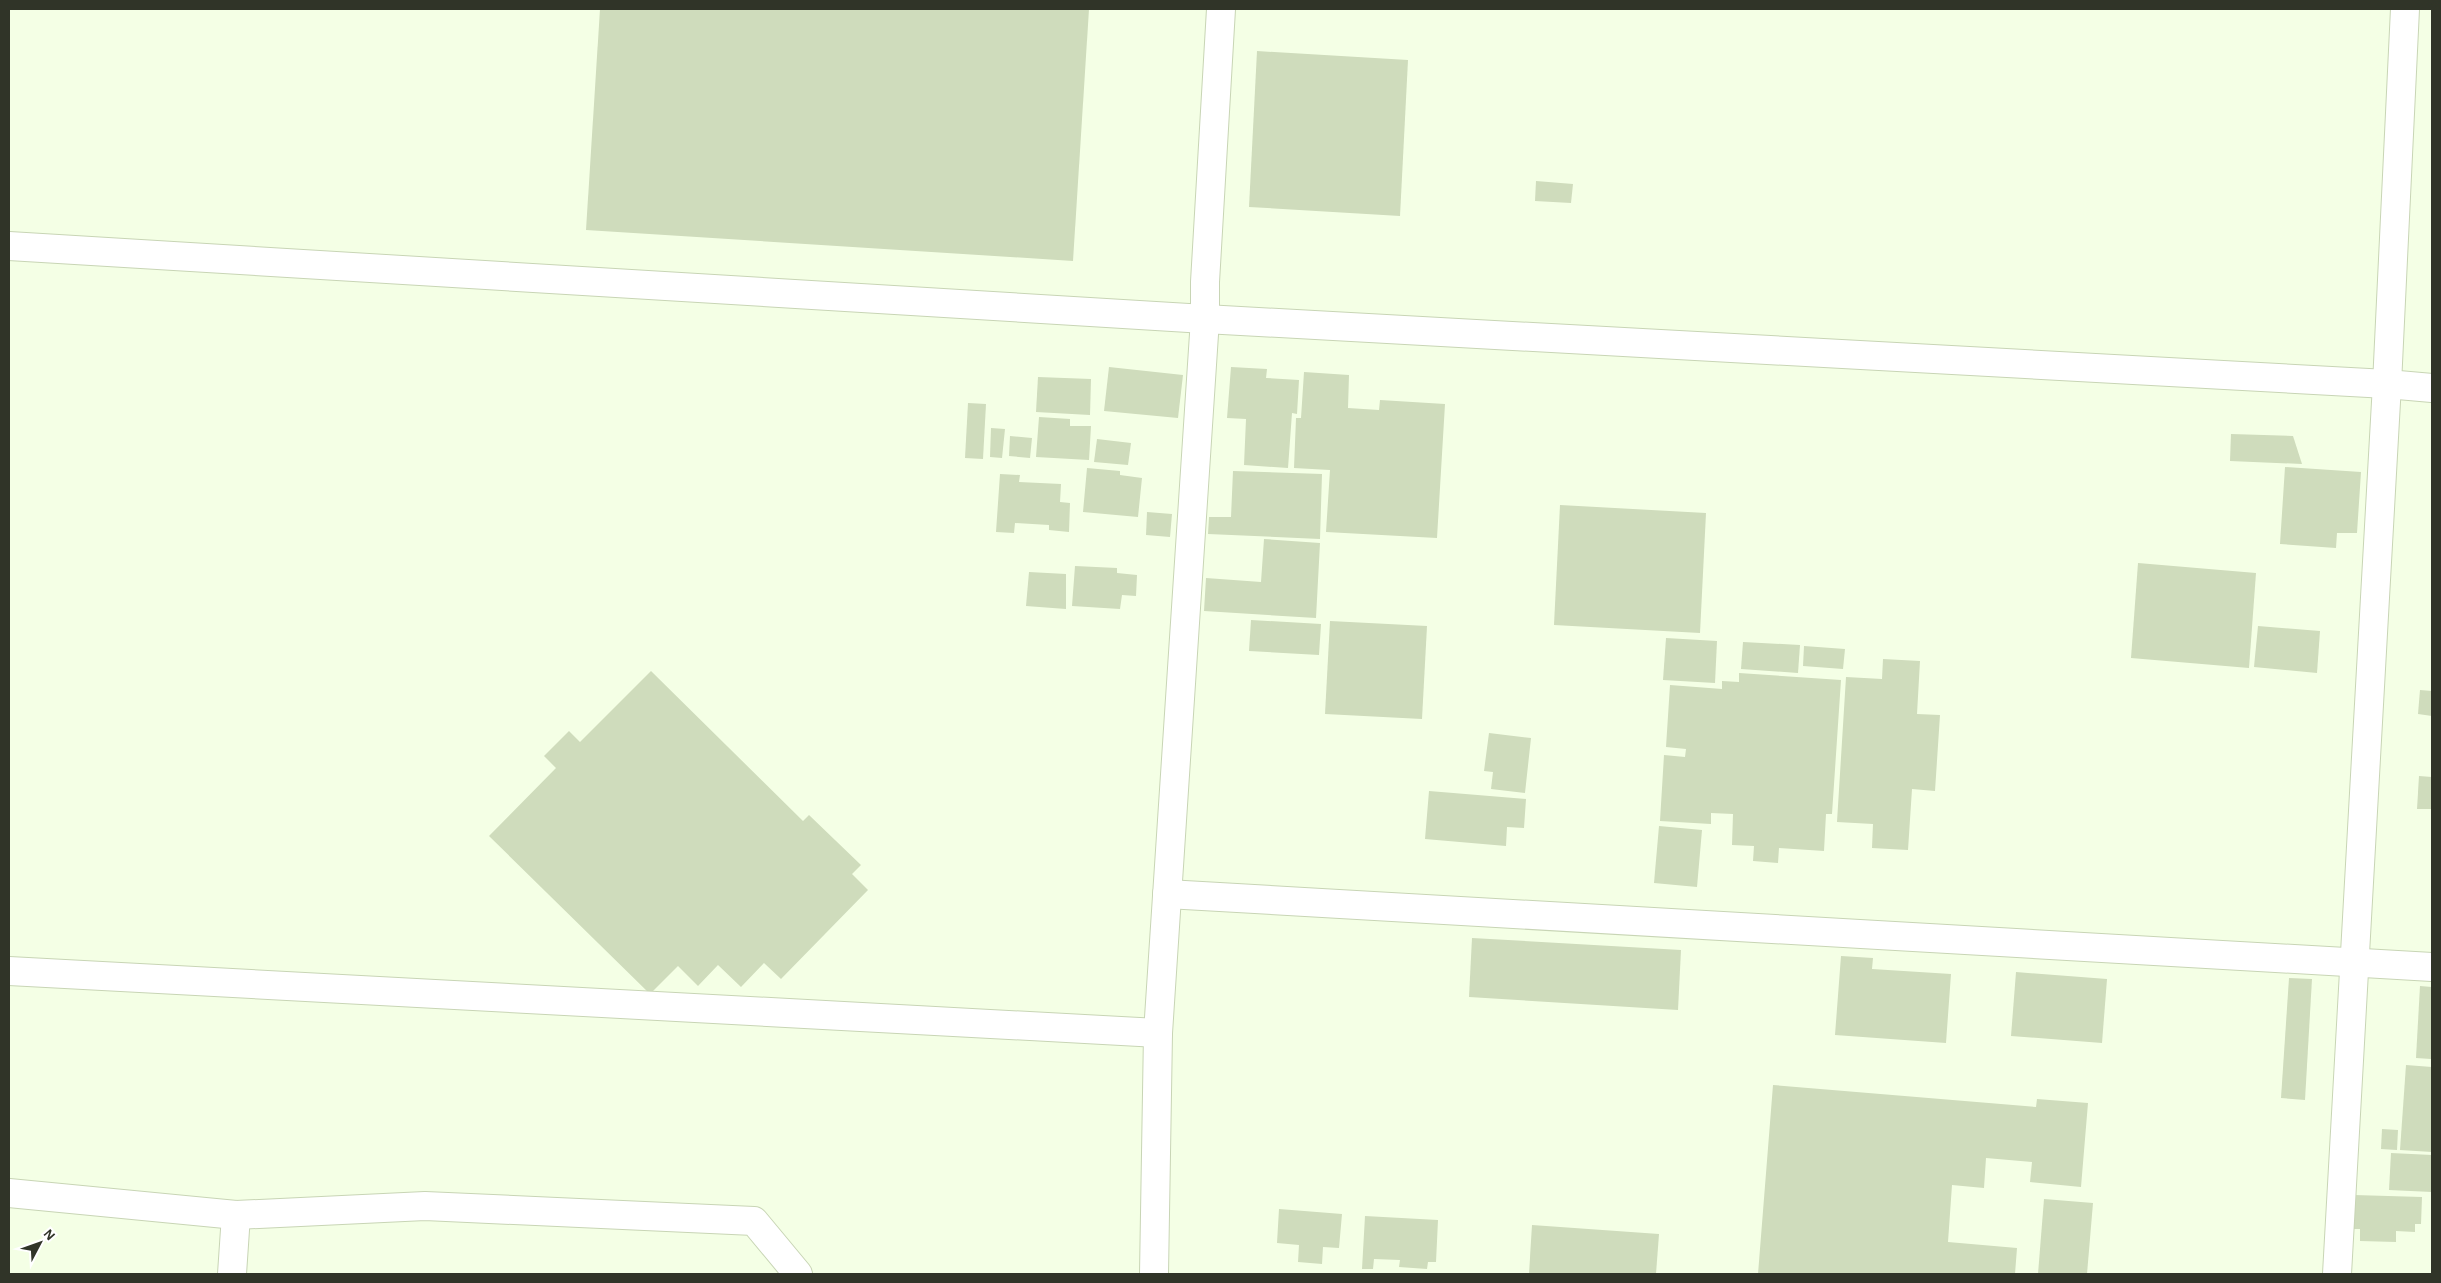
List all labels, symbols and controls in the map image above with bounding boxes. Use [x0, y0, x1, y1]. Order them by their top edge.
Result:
north arrow [15, 1218, 65, 1268]
text: N [41, 1227, 58, 1243]

